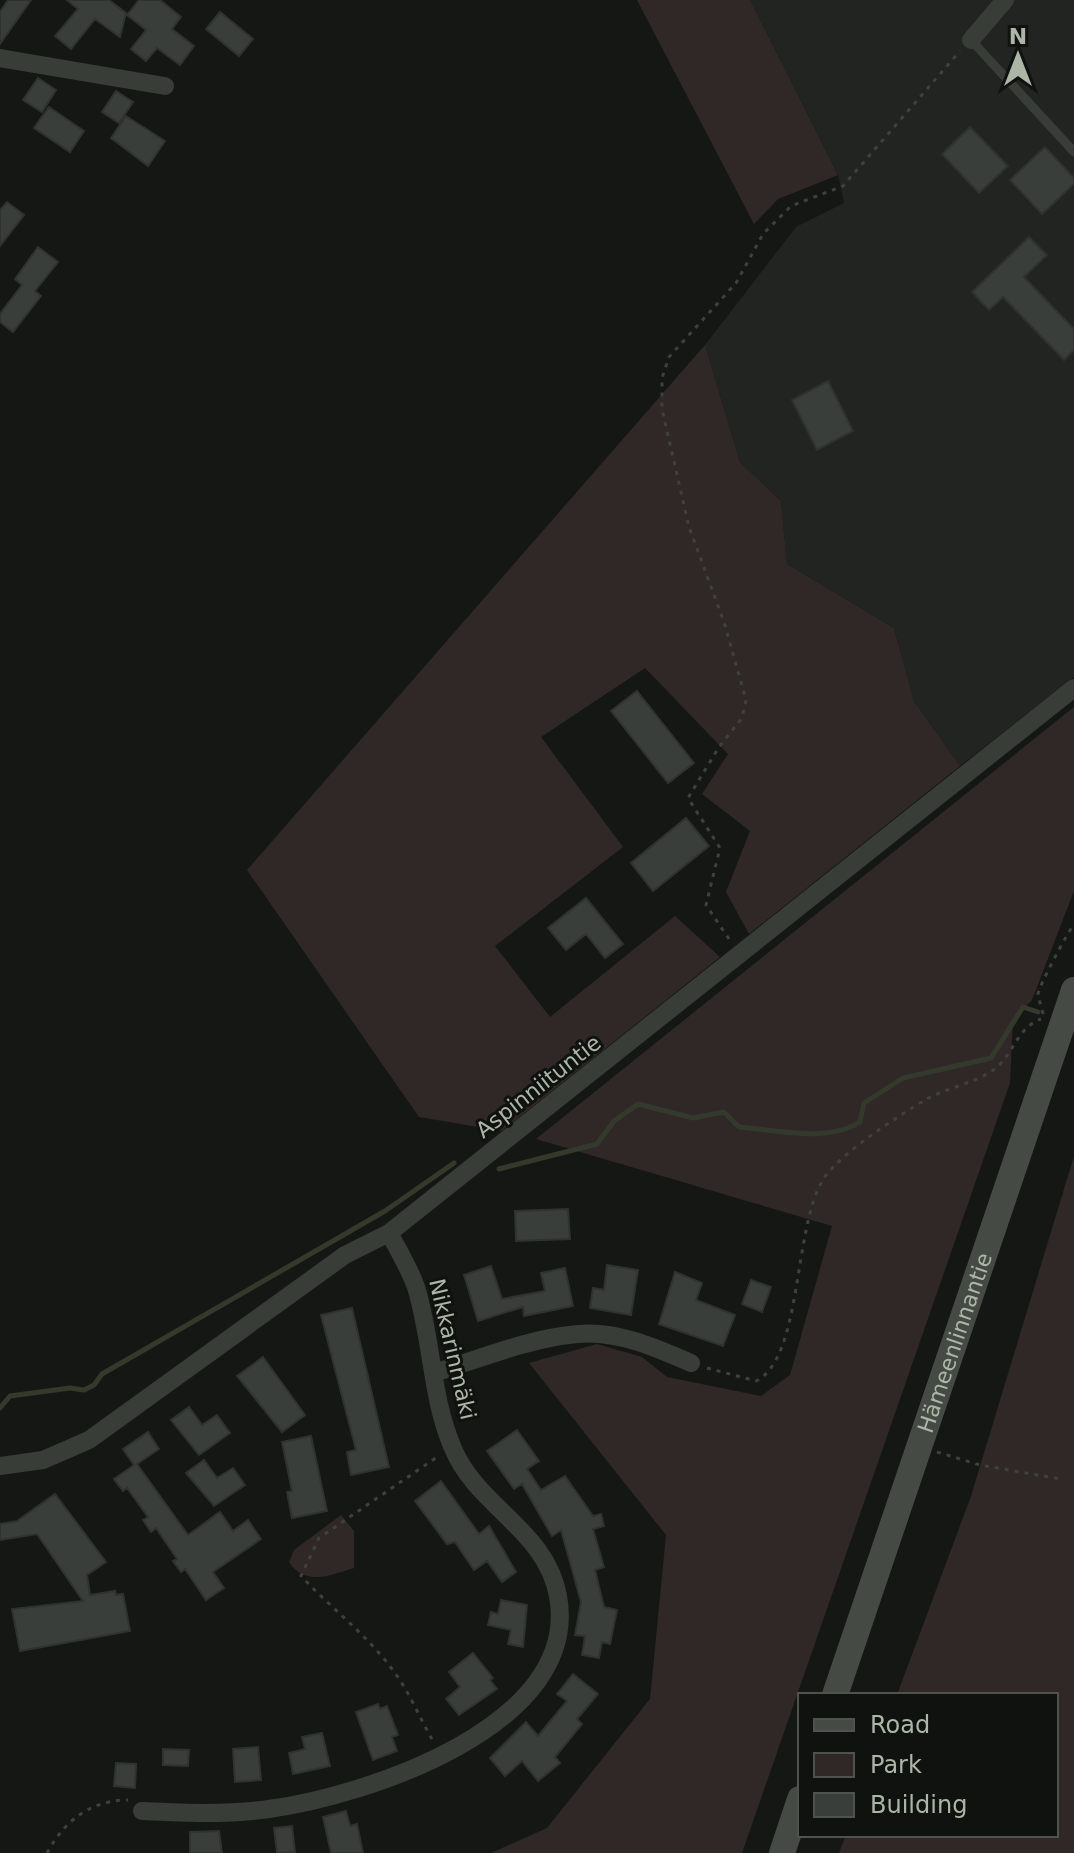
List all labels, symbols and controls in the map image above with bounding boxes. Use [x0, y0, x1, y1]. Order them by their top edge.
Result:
north arrow [978, 16, 1058, 96]
text: N [1009, 24, 1027, 49]
street label: Aspinniituntie [471, 1030, 606, 1143]
street label: Hämeenlinnantie [913, 1250, 997, 1436]
street label: Nikkarinmäki [424, 1276, 481, 1422]
legend [798, 1693, 1058, 1837]
text: Road [870, 1711, 930, 1739]
text: Park [870, 1751, 922, 1779]
text: Building [870, 1791, 967, 1819]

